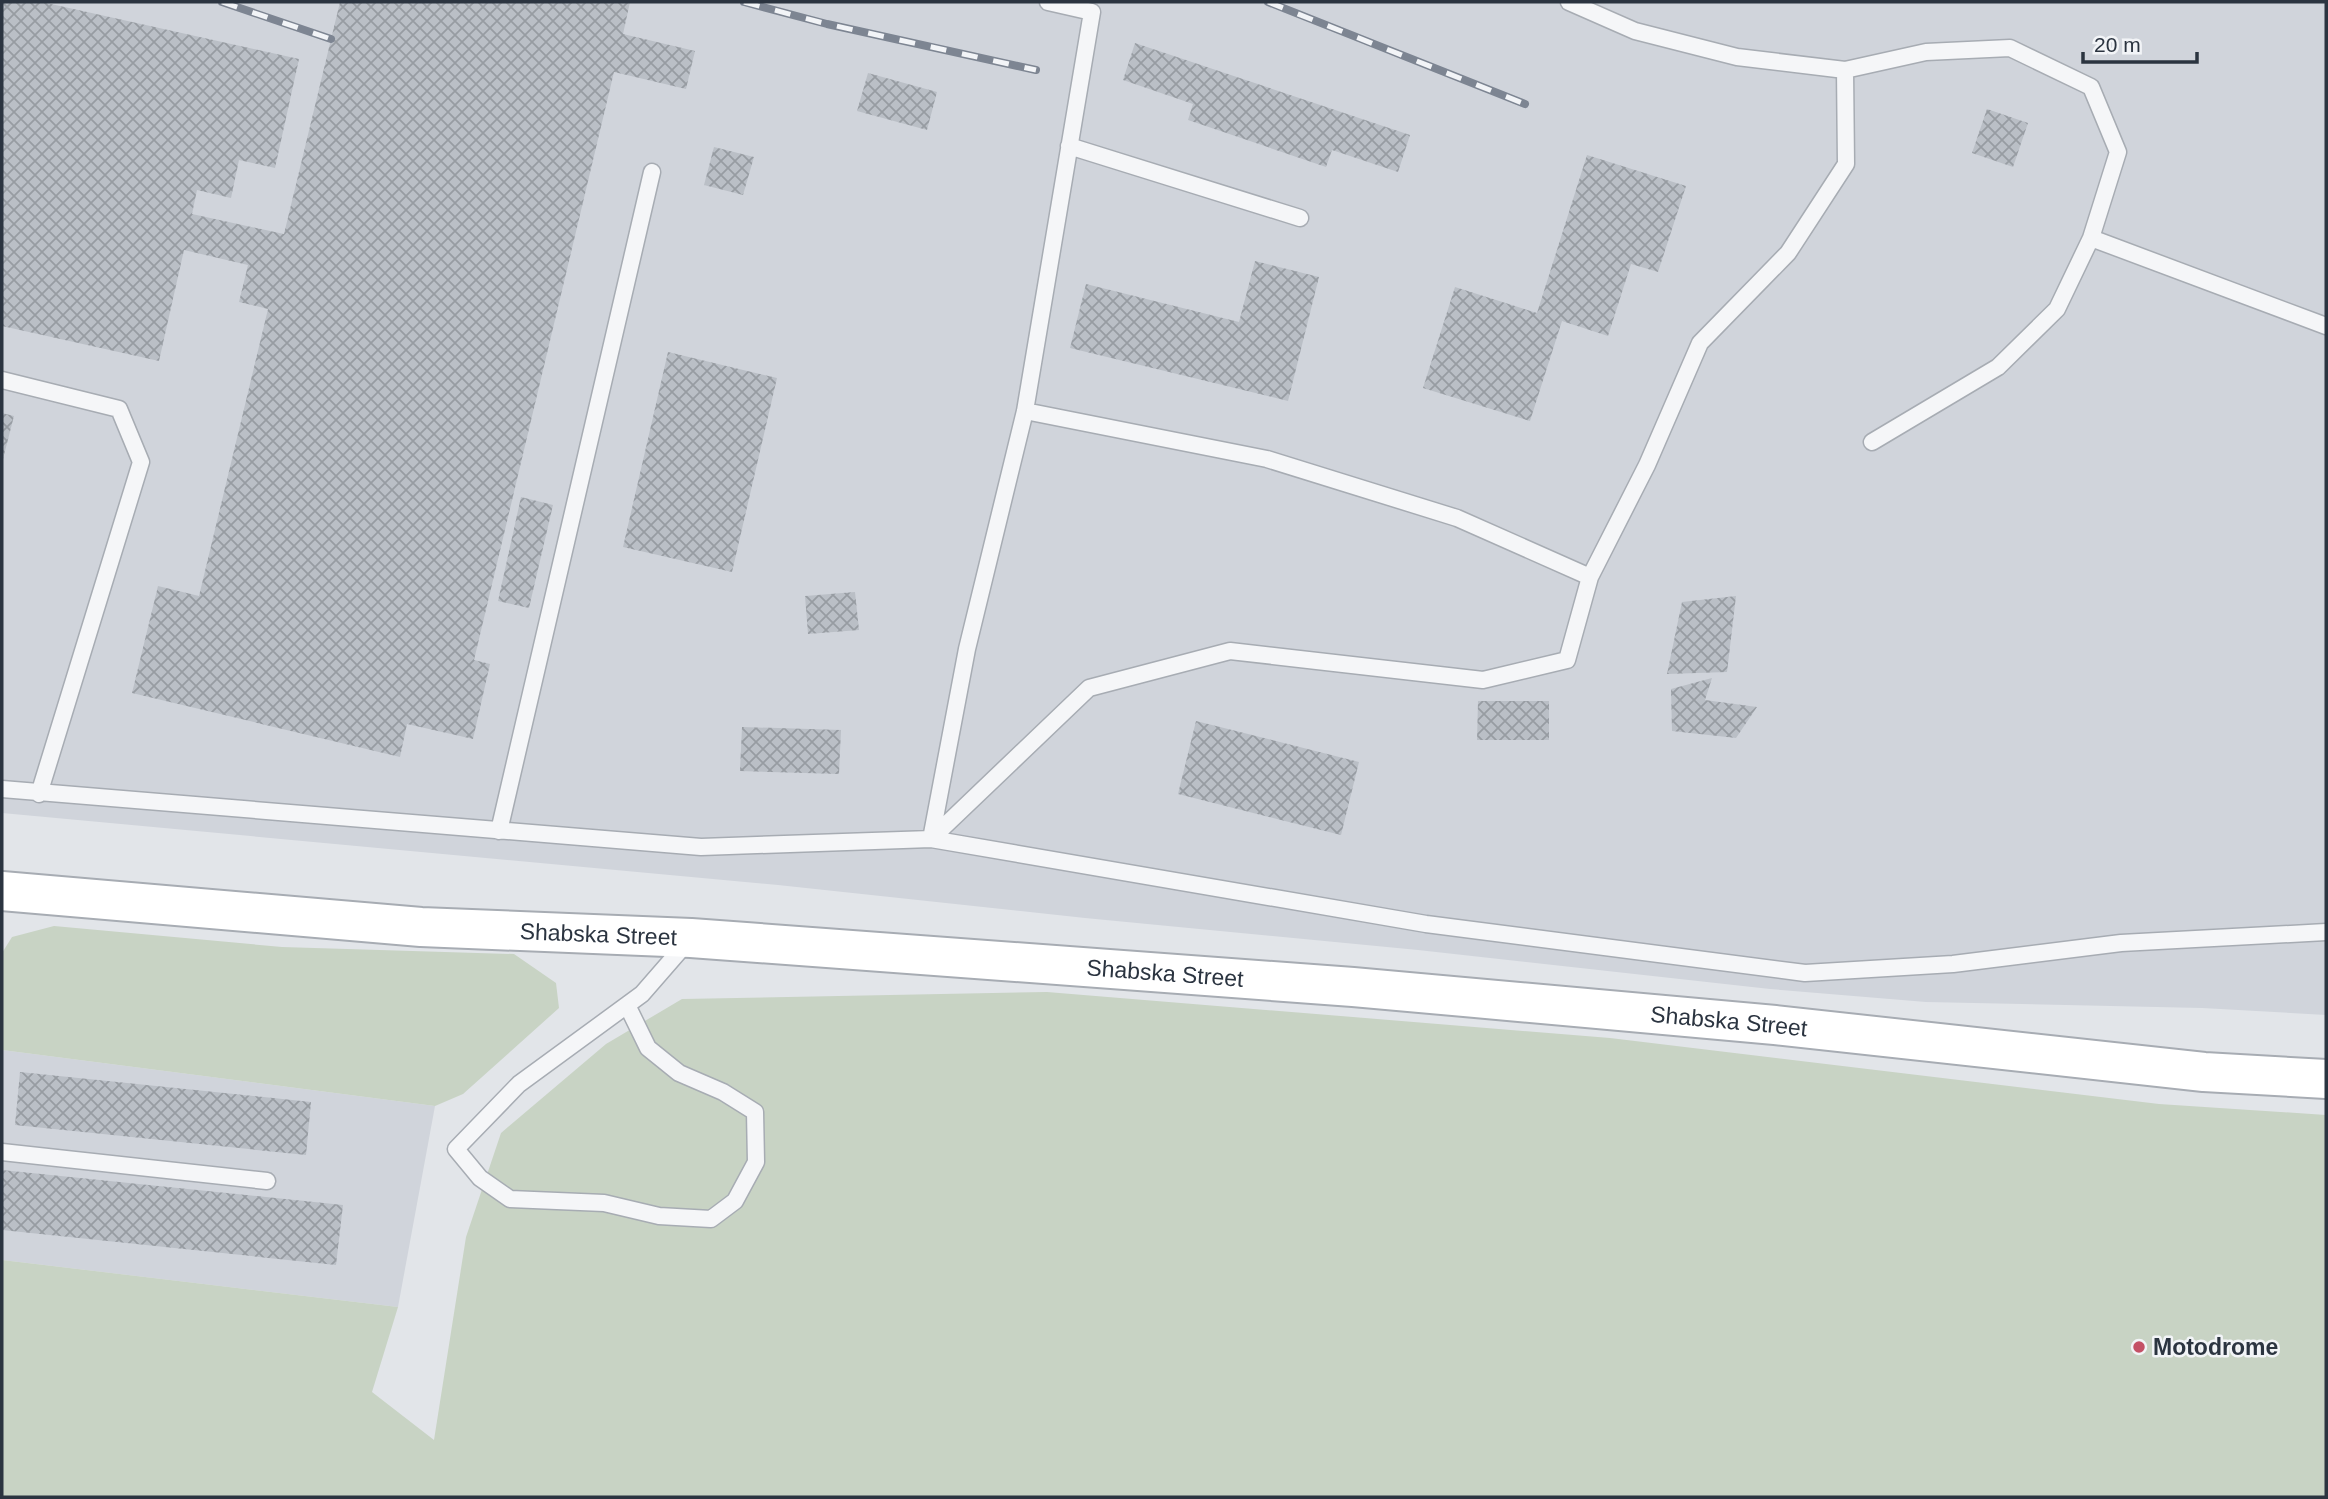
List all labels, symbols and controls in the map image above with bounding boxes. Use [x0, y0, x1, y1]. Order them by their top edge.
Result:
scale bar [2083, 21, 2197, 65]
text: 20 m [2094, 33, 2141, 56]
street label: Shabska Street [519, 918, 678, 950]
street label: Shabska Street [1086, 954, 1245, 992]
street label: Shabska Street [1649, 1001, 1809, 1042]
place label: Motodrome [2153, 1334, 2278, 1360]
marker: Motodrome [2131, 1339, 2147, 1355]

